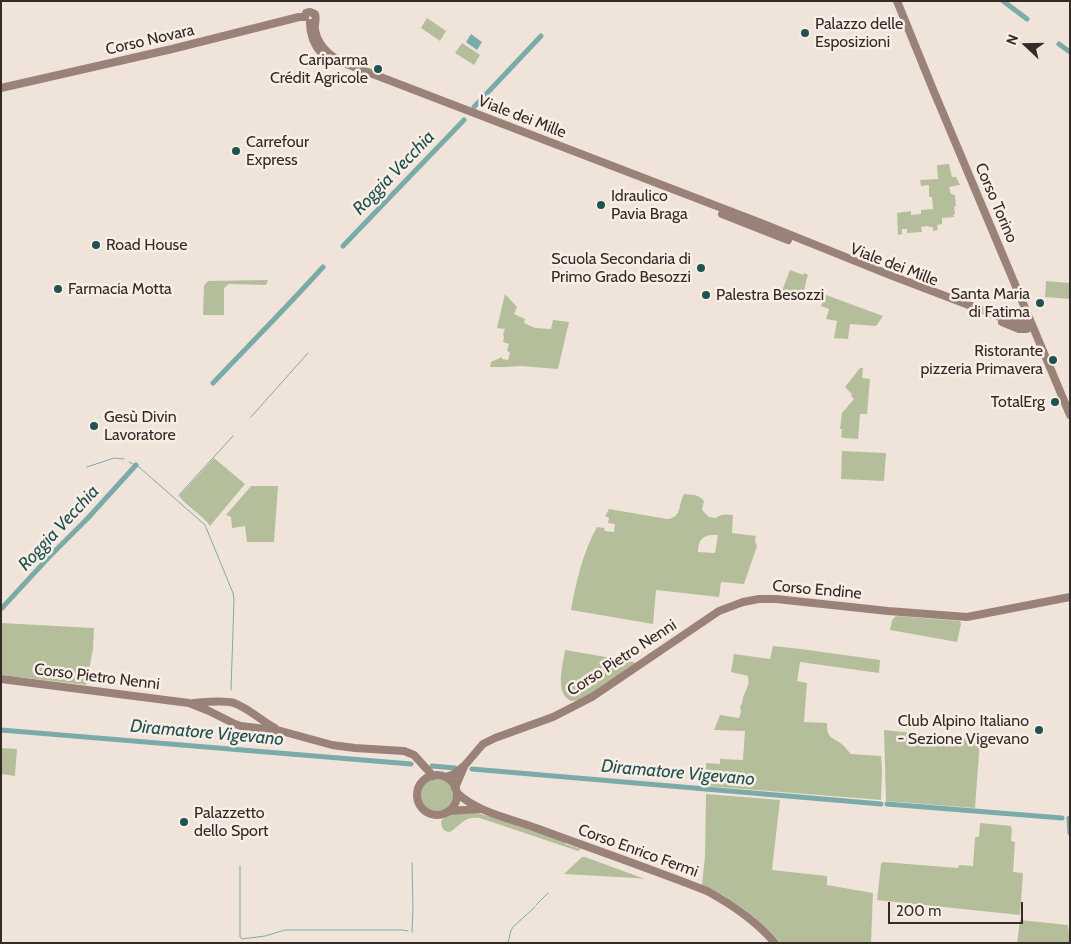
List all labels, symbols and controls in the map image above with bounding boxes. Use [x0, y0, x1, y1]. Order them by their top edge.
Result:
place label: Palazzo delle Esposizioni [815, 14, 903, 52]
street label: Corso Novara [104, 20, 196, 60]
north arrow [1001, 20, 1051, 70]
marker: Palazzo delle Esposizioni [799, 27, 811, 39]
text: N [1002, 32, 1022, 47]
place label: Cariparma Crédit Agricole [270, 50, 368, 88]
marker: Cariparma Crédit Agricole [372, 63, 384, 75]
street label: Viale dei Mille [475, 91, 569, 143]
water label: Roggia Vecchia [348, 126, 440, 220]
place label: Carrefour Express [246, 132, 309, 170]
marker: Carrefour Express [230, 145, 242, 157]
street label: Corso Torino [971, 160, 1021, 246]
place label: Idraulico Pavia Braga [611, 186, 688, 224]
marker: Idraulico Pavia Braga [595, 199, 607, 211]
place label: Road House [106, 235, 187, 255]
marker: Road House [90, 239, 102, 251]
street label: Viale dei Mille [847, 239, 941, 291]
place label: Scuola Secondaria di Primo Grado Besozzi [551, 249, 691, 287]
marker: Scuola Secondaria di Primo Grado Besozzi [695, 262, 707, 274]
place label: Farmacia Motta [68, 279, 172, 299]
marker: Farmacia Motta [52, 283, 64, 295]
place label: Santa Maria di Fatima [951, 284, 1030, 322]
place label: Palestra Besozzi [716, 285, 824, 305]
marker: Palestra Besozzi [700, 289, 712, 301]
marker: Santa Maria di Fatima [1034, 297, 1046, 309]
place label: Ristorante pizzeria Primavera [920, 341, 1043, 379]
marker: Ristorante pizzeria Primavera [1047, 354, 1059, 366]
place label: TotalErg [991, 392, 1045, 412]
marker: TotalErg [1049, 396, 1061, 408]
place label: Gesù Divin Lavoratore [104, 407, 177, 445]
marker: Gesù Divin Lavoratore [88, 420, 100, 432]
water label: Roggia Vecchia [14, 481, 104, 575]
street label: Corso Endine [772, 577, 862, 603]
street label: Corso Pietro Nenni [564, 616, 680, 700]
street label: Corso Pietro Nenni [33, 660, 161, 694]
place label: Club Alpino Italiano - Sezione Vigevano [897, 711, 1029, 749]
water label: Diramatore Vigevano [129, 716, 285, 750]
marker: Club Alpino Italiano - Sezione Vigevano [1033, 724, 1045, 736]
water label: Diramatore Vigevano [600, 756, 756, 790]
place label: Palazzetto dello Sport [194, 803, 268, 841]
marker: Palazzetto dello Sport [178, 816, 190, 828]
street label: Corso Enrico Fermi [575, 820, 701, 882]
scale bar [891, 892, 1026, 924]
text: 200 m [896, 902, 941, 920]

